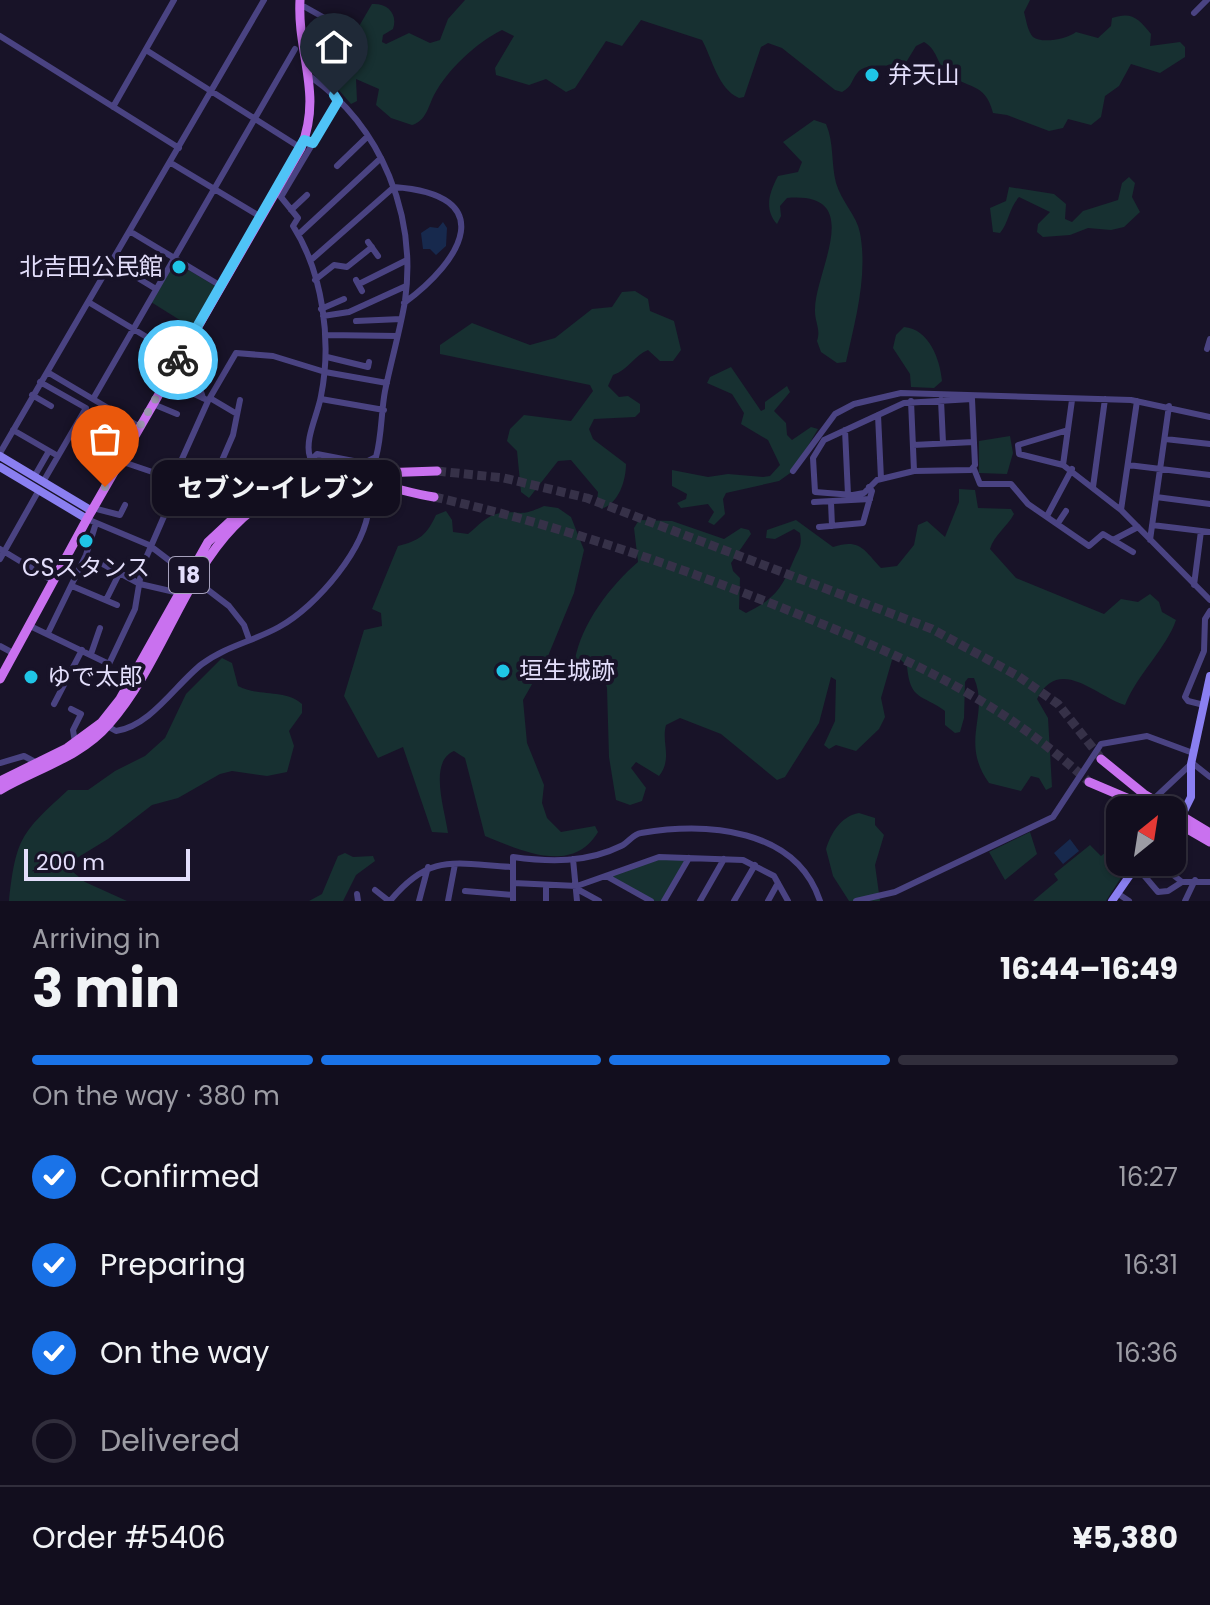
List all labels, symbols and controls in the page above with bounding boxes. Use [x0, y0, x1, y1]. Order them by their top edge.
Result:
pin [300, 13, 368, 95]
icon: home [312, 25, 356, 69]
place label: 弁天山 [888, 58, 960, 91]
marker: 弁天山 [863, 66, 881, 84]
place label: 北吉田公民館 [19, 250, 163, 283]
marker: 北吉田公民館 [170, 258, 188, 276]
courier [138, 320, 218, 400]
icon: bike [156, 338, 200, 382]
pin [71, 405, 139, 487]
icon: bag [83, 417, 127, 461]
callout: セブン-イレブン [153, 459, 401, 515]
text: セブン-イレブン [177, 470, 375, 506]
marker: CSスタンス [77, 532, 95, 550]
place label: CSスタンス [22, 551, 150, 584]
road number: 18 [169, 557, 209, 593]
place label: 垣生城跡 [519, 654, 615, 687]
place label: ゆで太郎 [47, 660, 143, 693]
marker: 垣生城跡 [494, 662, 512, 680]
marker: ゆで太郎 [22, 668, 40, 686]
north arrow [1106, 796, 1186, 876]
map controls [1106, 796, 1186, 876]
scale bar [24, 845, 190, 881]
text: 200 m [36, 847, 105, 878]
text: Arriving in [32, 921, 161, 957]
text: 16:44–16:49 [1000, 947, 1178, 990]
text: 3 min [32, 952, 180, 1025]
text: On the way · 380 m [32, 1078, 280, 1114]
icon: check [32, 1155, 76, 1199]
text: Confirmed [100, 1155, 260, 1198]
text: 16:27 [1118, 1159, 1178, 1195]
icon: check [32, 1243, 76, 1287]
text: Preparing [100, 1243, 246, 1286]
text: 16:31 [1124, 1247, 1178, 1283]
icon: check [32, 1331, 76, 1375]
text: On the way [100, 1331, 269, 1374]
text: 16:36 [1116, 1335, 1178, 1371]
text: Delivered [100, 1419, 240, 1462]
text: Order #5406 [32, 1516, 226, 1559]
text: ¥5,380 [1073, 1516, 1178, 1559]

